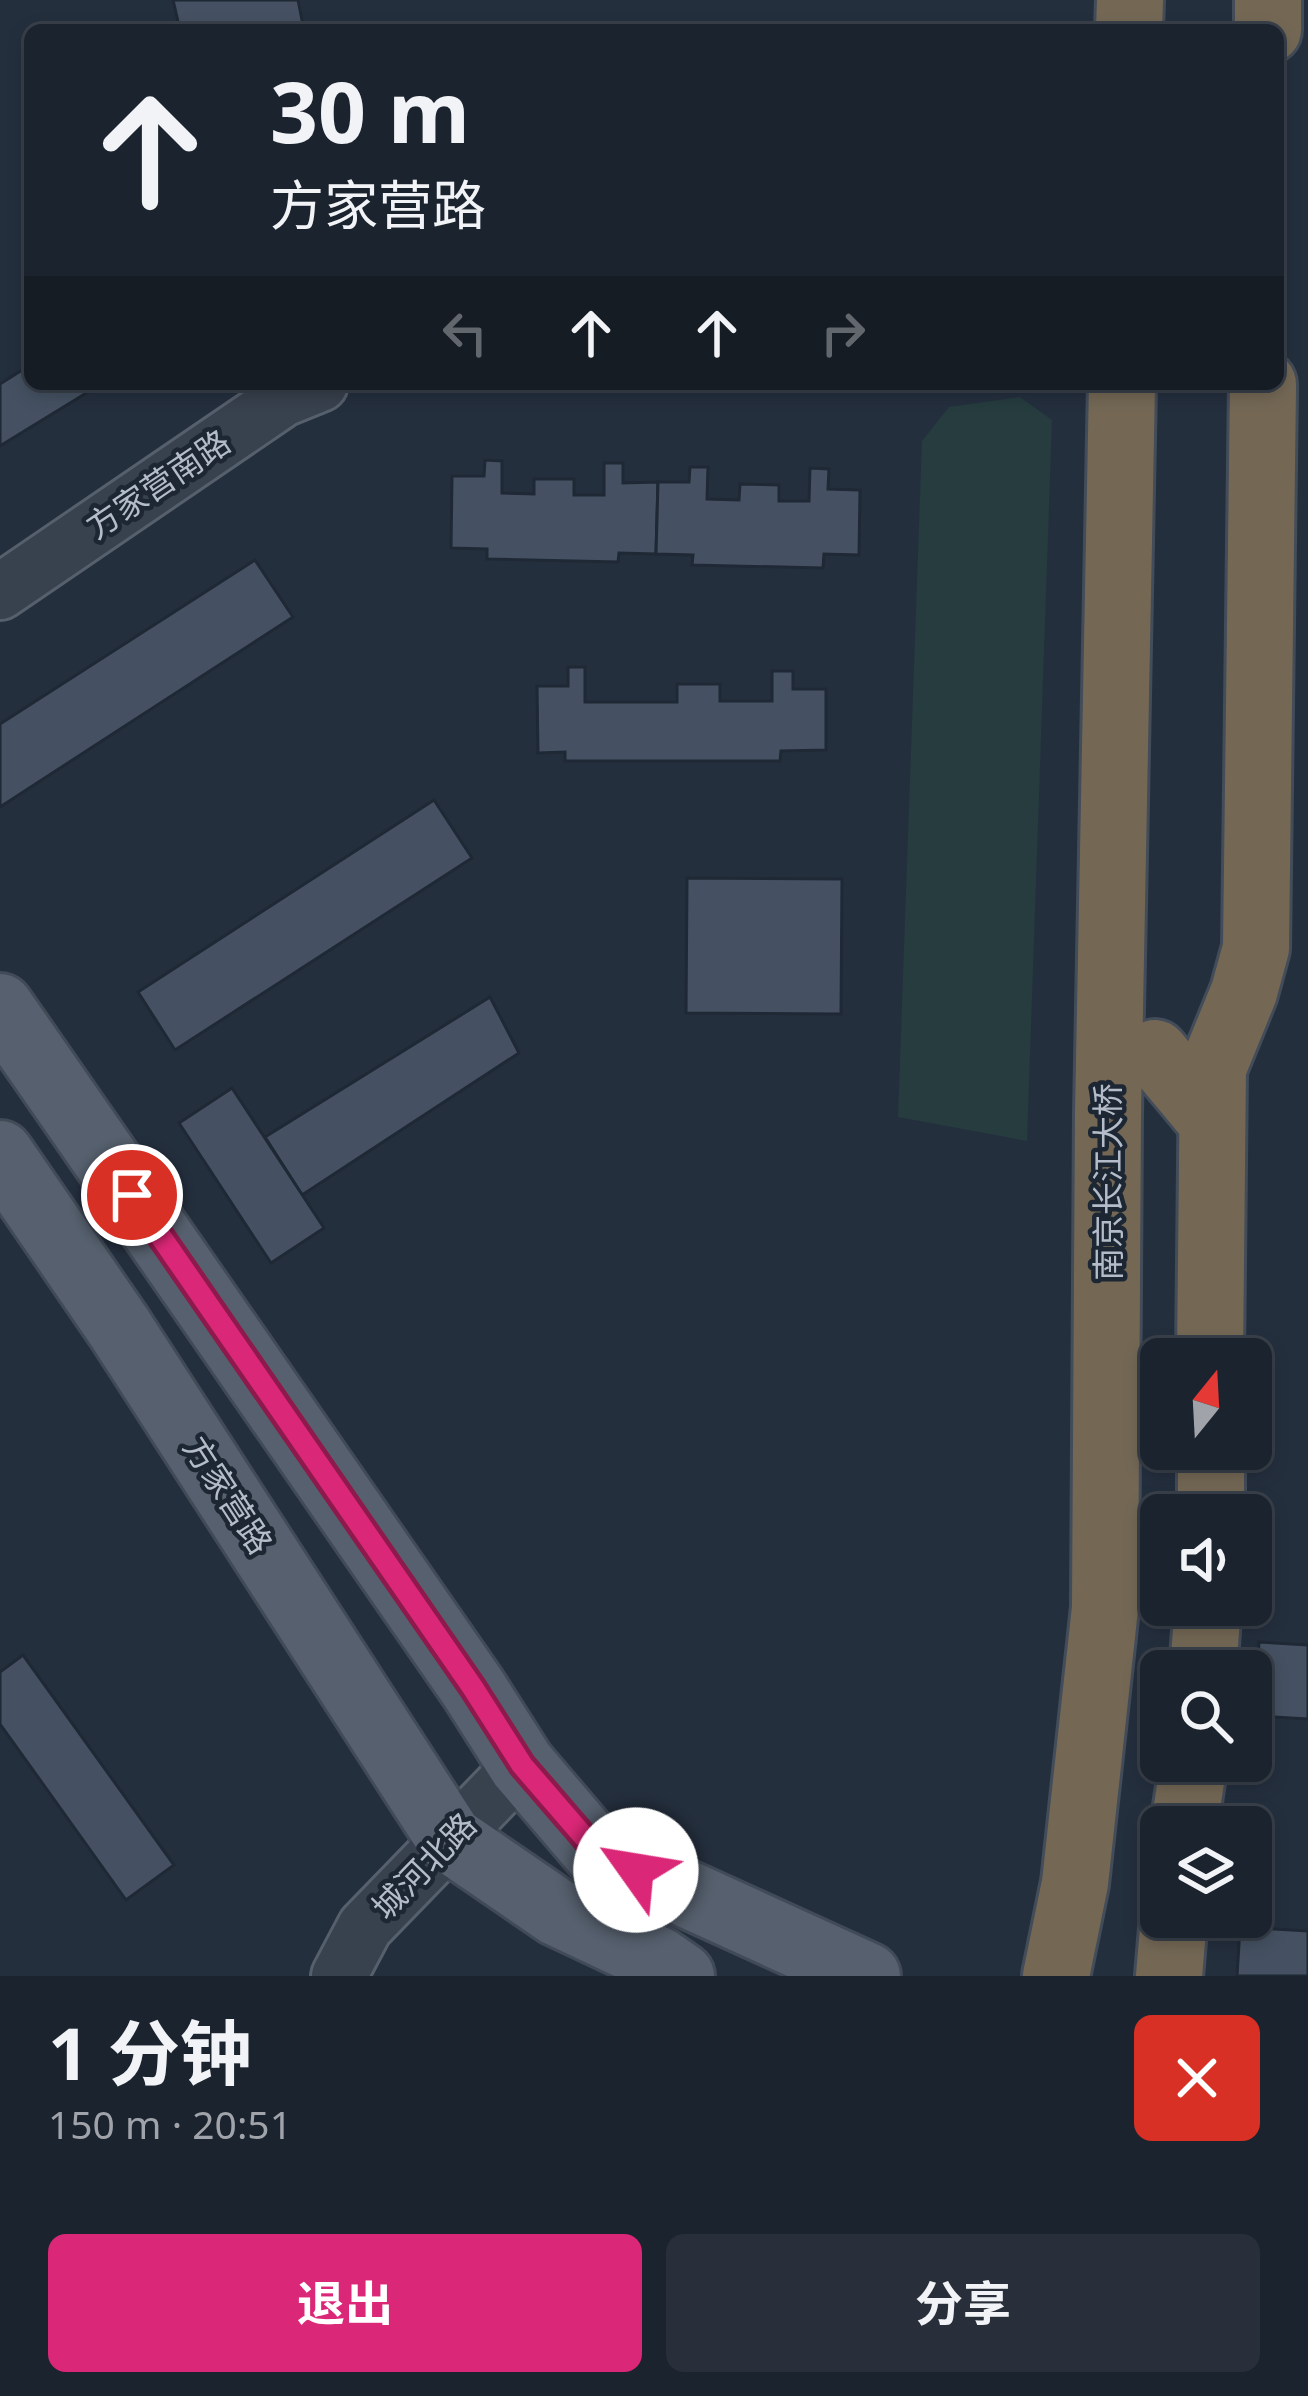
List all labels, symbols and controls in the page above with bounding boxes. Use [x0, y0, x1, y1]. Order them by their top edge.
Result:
text: 30 m [270, 53, 470, 168]
icon: ahead [72, 72, 228, 228]
text: 方家营路 [270, 167, 486, 241]
icon: left [432, 300, 498, 366]
icon: ahead [558, 300, 624, 366]
icon: ahead [684, 300, 750, 366]
icon: right [810, 300, 876, 366]
street label: 方家营南路 [77, 419, 239, 548]
street label: 南京长江大桥 [1085, 1083, 1130, 1281]
pin [81, 1144, 183, 1246]
icon: arrive [99, 1162, 165, 1228]
north arrow [1140, 1338, 1272, 1470]
map controls [1140, 1338, 1272, 1938]
street label: 方家营路 [174, 1427, 283, 1562]
button: sound [1140, 1494, 1272, 1626]
button: search [1140, 1650, 1272, 1782]
street label: 城河北路 [362, 1803, 486, 1929]
button: layers [1140, 1806, 1272, 1938]
position arrow [573, 1807, 699, 1933]
text: 1 分钟 [48, 2003, 252, 2101]
button: close [1134, 2015, 1260, 2141]
text: 150 m · 20:51 [48, 2097, 292, 2150]
button: 退出 [48, 2234, 642, 2372]
button: 分享 [666, 2234, 1260, 2372]

